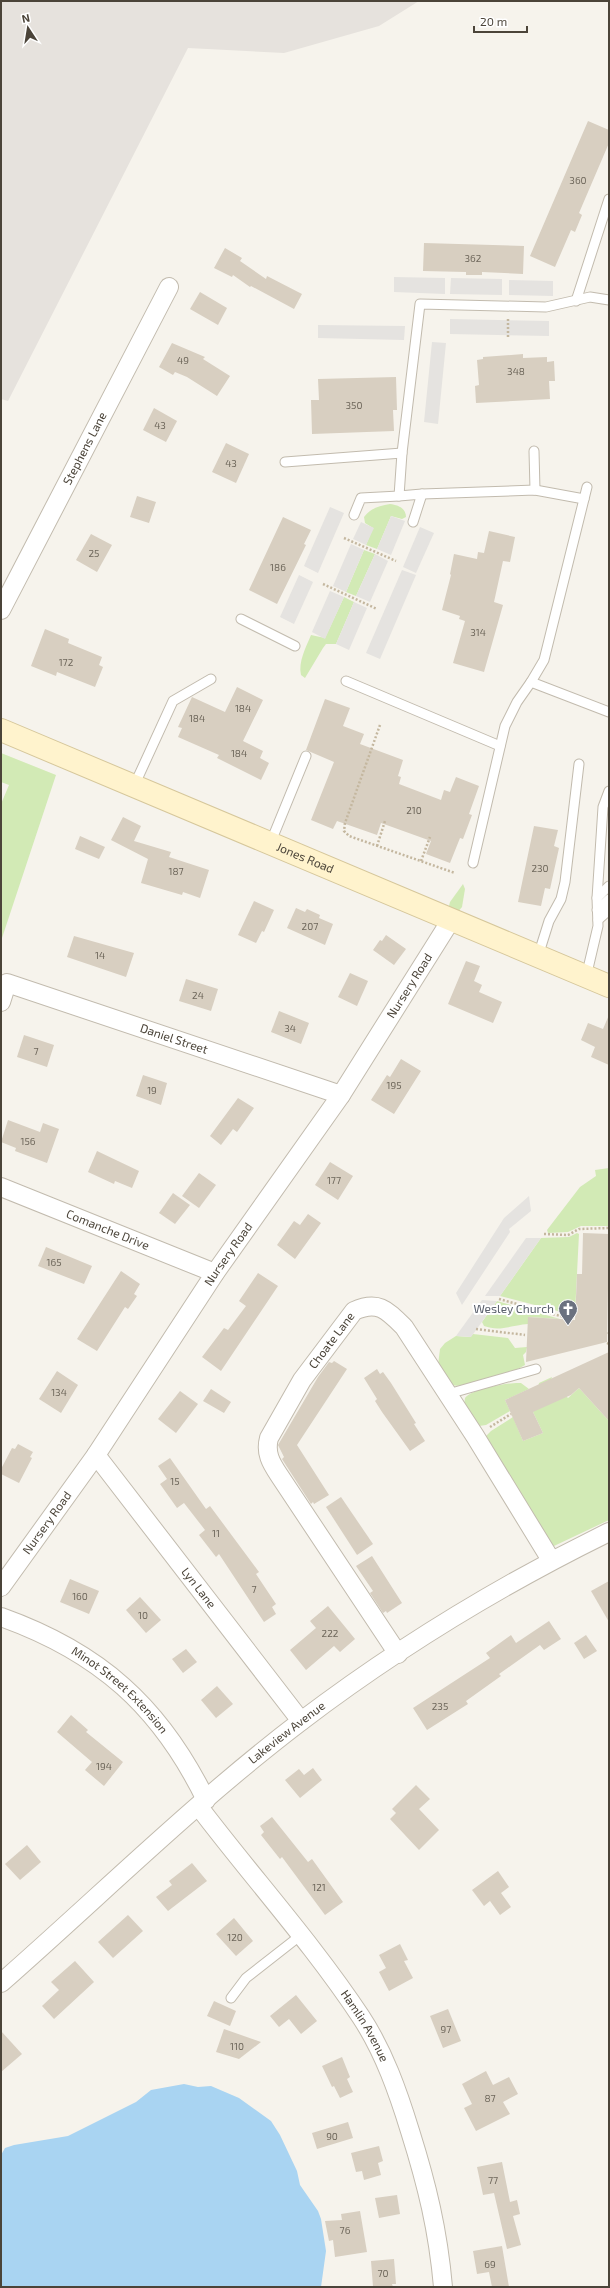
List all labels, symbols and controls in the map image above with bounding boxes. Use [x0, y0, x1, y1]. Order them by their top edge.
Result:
north arrow [8, 8, 48, 48]
scale bar [474, 8, 527, 34]
text: N [21, 11, 31, 25]
text: 20 m [480, 14, 507, 28]
house number: 360 [569, 174, 587, 186]
house number: 362 [465, 252, 482, 264]
house number: 49 [177, 354, 189, 366]
house number: 348 [507, 365, 525, 377]
house number: 350 [346, 399, 362, 411]
street label: Stephens Lane [59, 409, 109, 487]
house number: 43 [154, 419, 166, 431]
house number: 43 [225, 457, 237, 469]
house number: 25 [89, 547, 99, 559]
house number: 186 [270, 561, 286, 573]
house number: 314 [470, 626, 486, 638]
house number: 172 [59, 656, 74, 668]
house number: 184 [235, 702, 251, 714]
house number: 184 [189, 712, 205, 724]
house number: 184 [231, 747, 247, 759]
house number: 210 [406, 804, 422, 816]
street label: Jones Road [275, 839, 336, 875]
house number: 230 [531, 862, 549, 874]
house number: 187 [168, 865, 184, 877]
house number: 207 [302, 920, 318, 932]
house number: 14 [95, 949, 105, 961]
street label: Nursery Road [383, 950, 434, 1020]
house number: 24 [192, 989, 204, 1001]
street label: Daniel Street [139, 1020, 210, 1056]
house number: 34 [284, 1022, 296, 1034]
house number: 7 [33, 1045, 39, 1057]
house number: 195 [386, 1079, 402, 1091]
house number: 19 [147, 1084, 157, 1096]
house number: 156 [20, 1135, 36, 1147]
house number: 177 [327, 1174, 341, 1186]
street label: Comanche Drive [65, 1206, 152, 1252]
street label: Nursery Road [201, 1219, 255, 1288]
house number: 165 [46, 1256, 62, 1268]
church icon: Wesley Church [557, 1298, 579, 1326]
place label: Wesley Church [473, 1301, 554, 1315]
street label: Choate Lane [305, 1309, 357, 1371]
house number: 134 [51, 1386, 67, 1398]
house number: 15 [170, 1475, 180, 1487]
street label: Nursery Road [19, 1488, 74, 1556]
house number: 11 [212, 1527, 220, 1539]
street label: Lyn Lane [179, 1564, 219, 1611]
house number: 7 [251, 1583, 257, 1595]
house number: 160 [72, 1590, 88, 1602]
house number: 10 [138, 1609, 148, 1621]
house number: 222 [322, 1627, 339, 1639]
street label: Minot Street Extension [69, 1643, 171, 1736]
street label: Lakeview Avenue [245, 1698, 327, 1766]
house number: 235 [432, 1700, 448, 1712]
house number: 194 [96, 1760, 112, 1772]
house number: 121 [312, 1881, 326, 1893]
house number: 120 [227, 1931, 243, 1943]
street label: Hamlin Avenue [339, 1987, 392, 2064]
house number: 97 [441, 2023, 451, 2035]
house number: 110 [230, 2040, 244, 2052]
house number: 87 [484, 2092, 496, 2104]
house number: 90 [326, 2130, 338, 2142]
house number: 77 [488, 2174, 498, 2186]
house number: 76 [340, 2224, 351, 2236]
house number: 69 [484, 2258, 496, 2270]
house number: 70 [377, 2267, 389, 2279]

